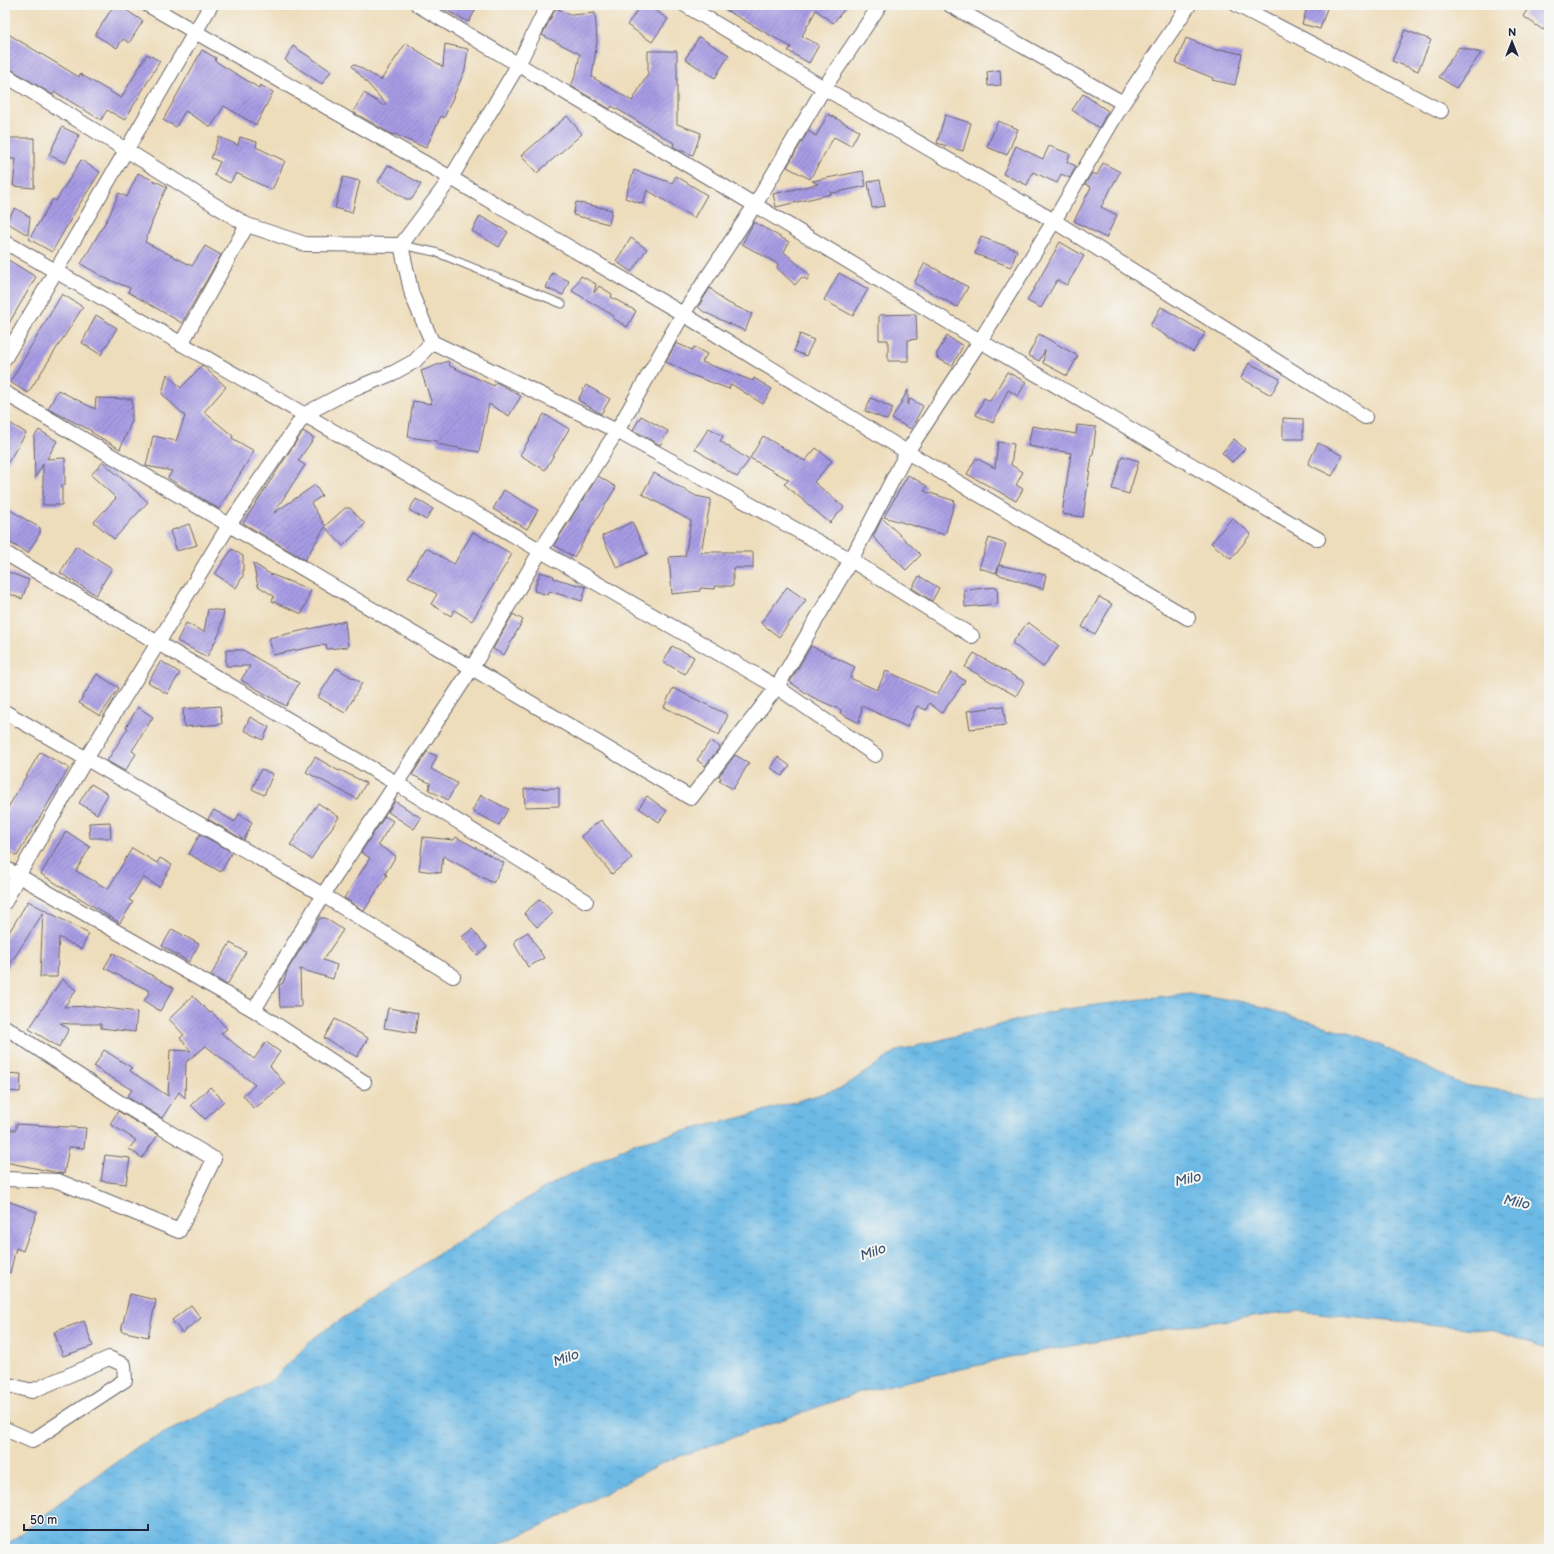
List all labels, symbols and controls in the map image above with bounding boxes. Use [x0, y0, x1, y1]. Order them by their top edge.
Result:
north arrow [1492, 22, 1532, 62]
text: N [1508, 26, 1516, 39]
water label: Milo [1173, 1168, 1203, 1190]
water label: Milo [1502, 1191, 1532, 1213]
water label: Milo [858, 1240, 888, 1264]
water label: Milo [551, 1346, 581, 1370]
scale bar [24, 1506, 148, 1532]
text: 50 m [30, 1513, 57, 1528]

